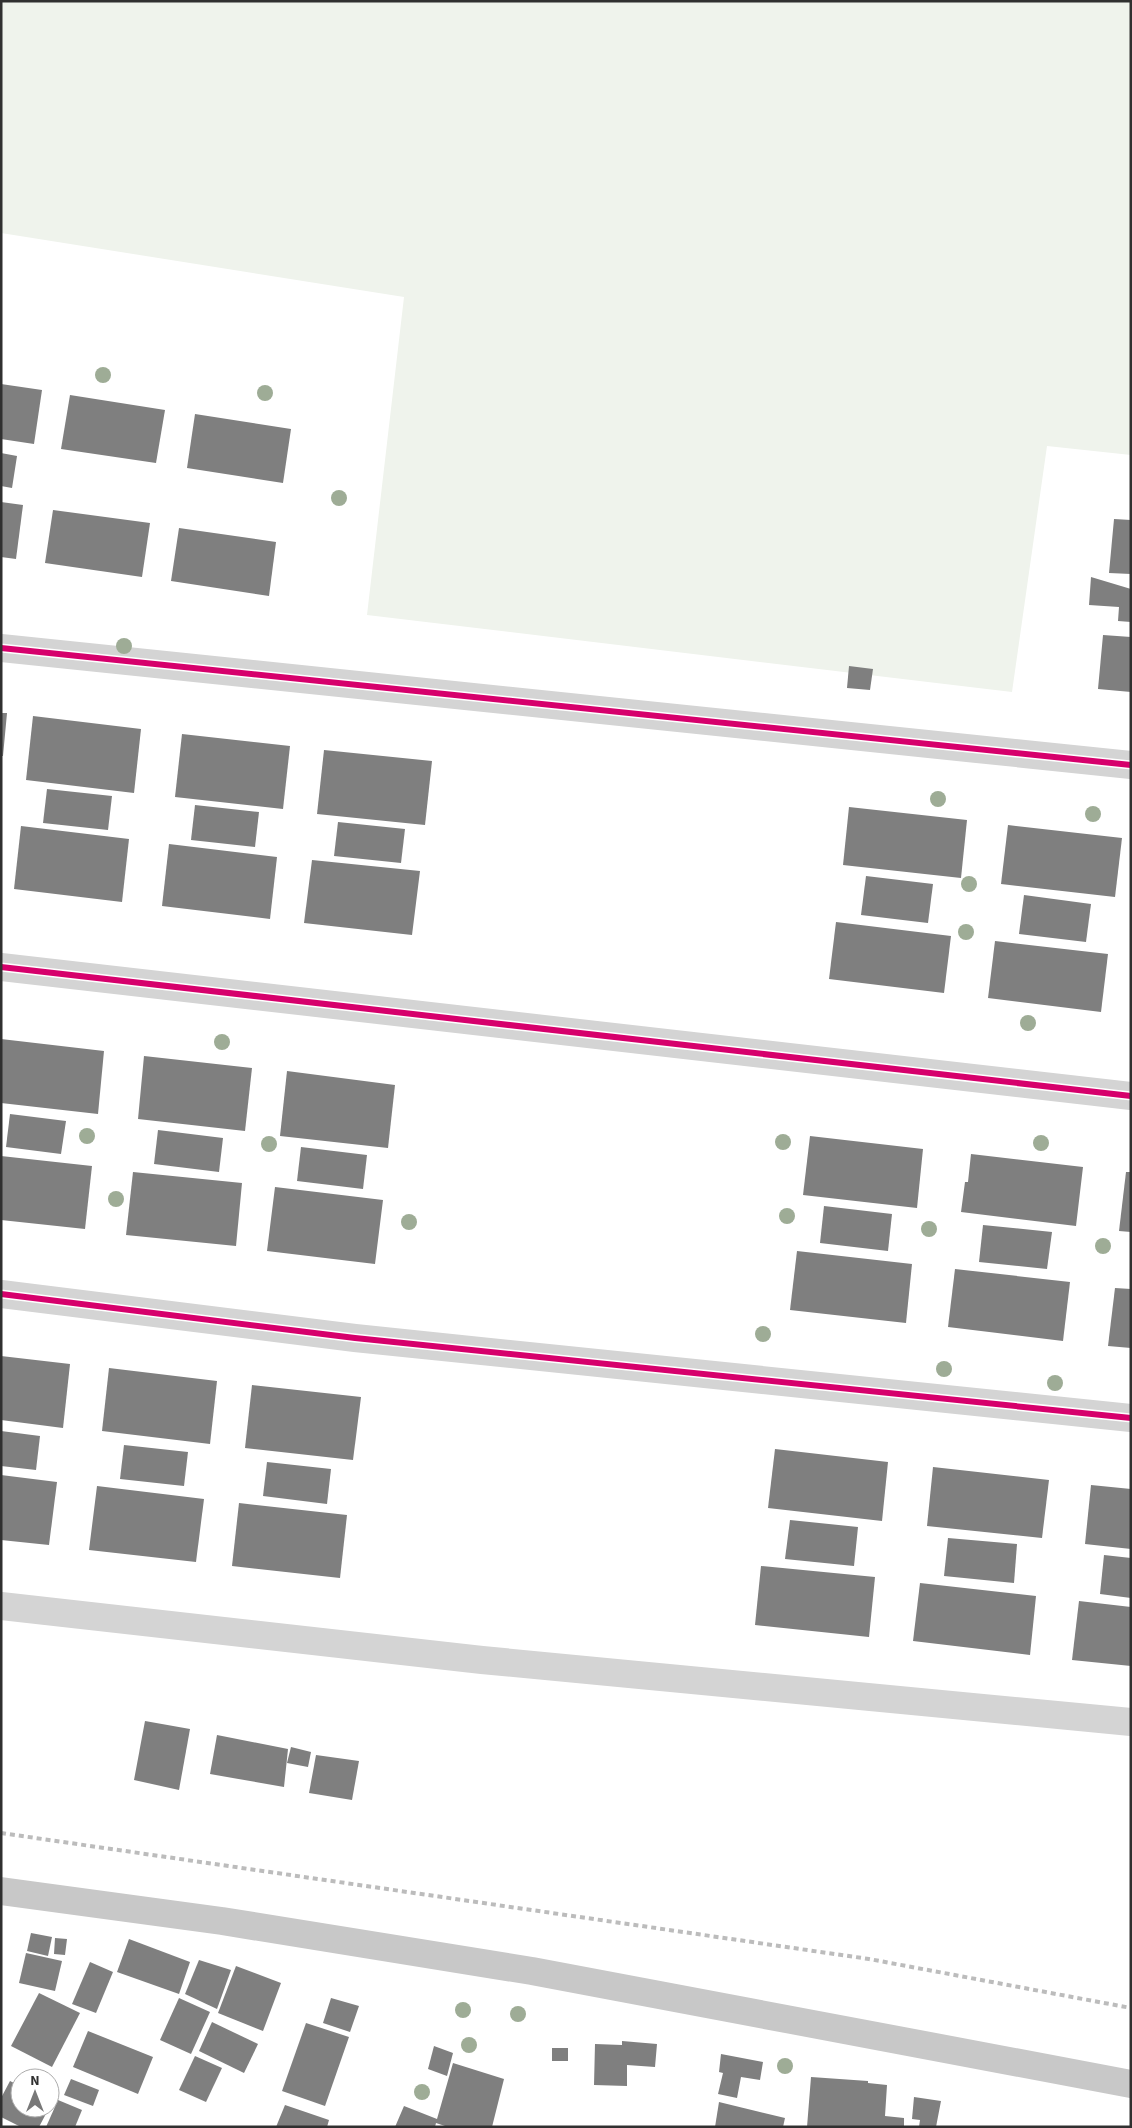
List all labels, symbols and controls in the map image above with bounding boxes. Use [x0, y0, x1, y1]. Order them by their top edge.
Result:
north arrow [10, 2068, 60, 2118]
text: N [30, 2071, 40, 2091]

